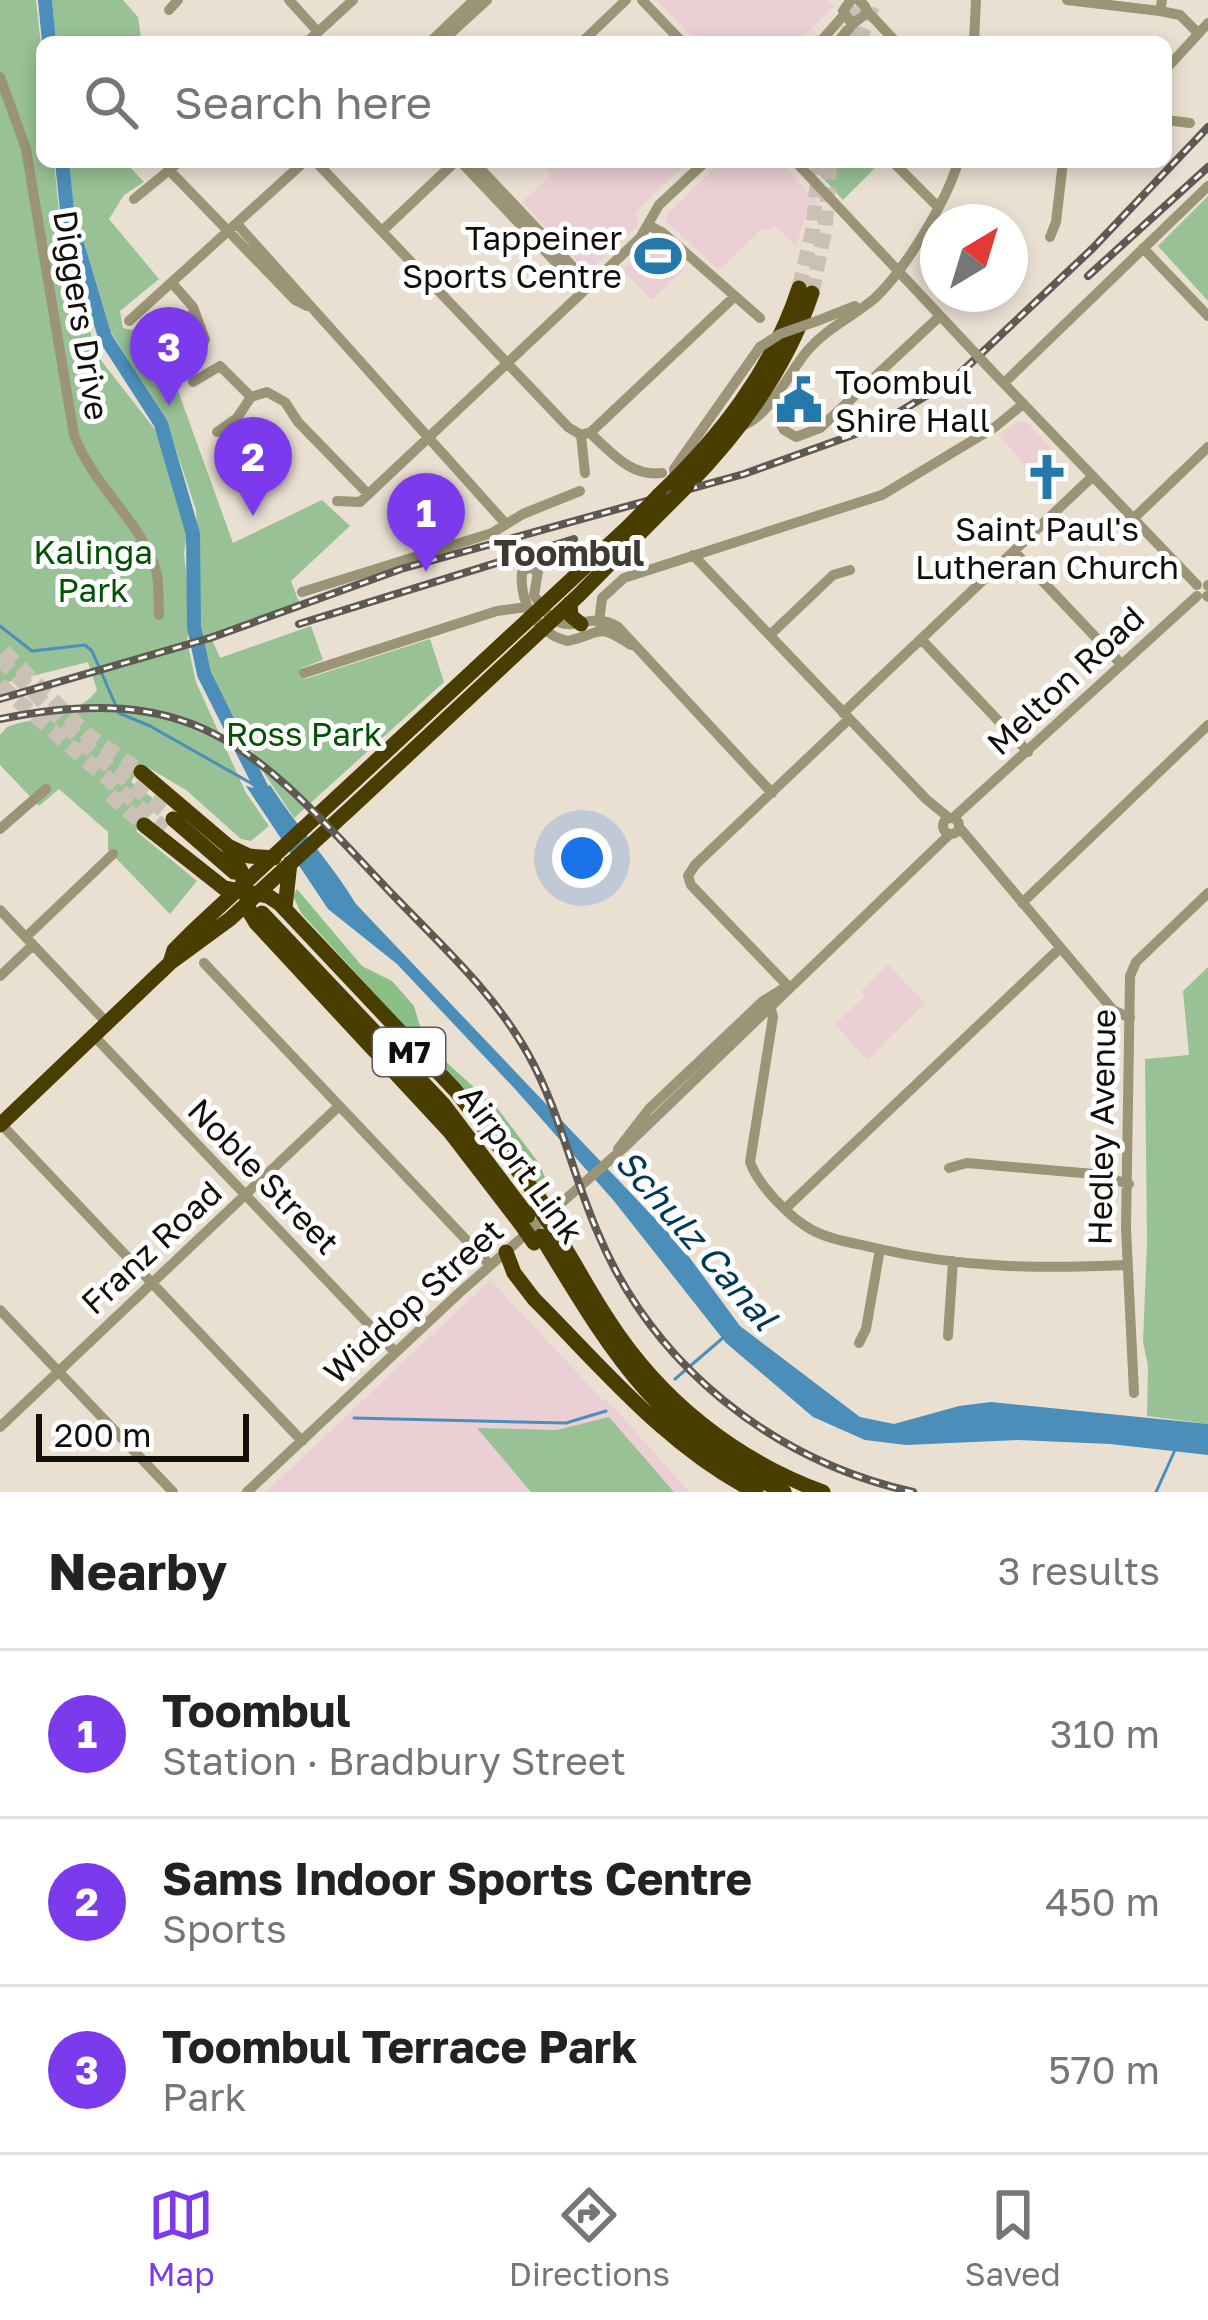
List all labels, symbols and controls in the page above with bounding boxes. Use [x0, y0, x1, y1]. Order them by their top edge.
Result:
search box [36, 36, 1172, 168]
icon: search [78, 69, 144, 135]
text: Search here [174, 75, 432, 129]
north arrow [920, 204, 1028, 312]
street label: Diggers Drive [46, 207, 118, 423]
place label: Tappeiner Sports Centre [402, 218, 622, 295]
sports icon: Tappeiner Sports Centre [633, 231, 683, 281]
pin: 3 [130, 307, 208, 406]
place label: Toombul Shire Hall [835, 362, 990, 439]
public building icon: Toombul Shire Hall [774, 375, 824, 425]
pin: 2 [214, 417, 292, 516]
church icon: Saint Paul's Lutheran Church [1022, 452, 1072, 502]
pin: 1 [387, 473, 465, 572]
place label: Saint Paul's Lutheran Church [915, 509, 1179, 586]
district label: Toombul [494, 531, 644, 574]
park label: Kalinga Park [33, 532, 153, 609]
street label: Melton Road [979, 598, 1151, 762]
park label: Ross Park [226, 714, 382, 753]
your location [552, 828, 612, 888]
street label: Hedley Avenue [1079, 1008, 1123, 1246]
road number: M7 [373, 1028, 445, 1076]
street label: Airport Link [452, 1078, 592, 1250]
street label: Noble Street [180, 1090, 348, 1262]
water label: Schulz Canal [607, 1140, 788, 1339]
street label: Franz Road [73, 1172, 229, 1322]
street label: Widdop Street [316, 1211, 510, 1391]
scale bar [36, 1408, 249, 1461]
text: 200 m [54, 1415, 152, 1454]
text: Nearby [48, 1540, 227, 1601]
text: 3 results [998, 1547, 1160, 1594]
text: Toombul [162, 1683, 351, 1737]
text: 1 [77, 1710, 97, 1757]
text: 310 m [1050, 1710, 1160, 1757]
text: Station · Bradbury Street [162, 1737, 626, 1784]
text: Sams Indoor Sports Centre [162, 1851, 752, 1905]
text: 2 [75, 1878, 99, 1925]
text: 450 m [1045, 1878, 1160, 1925]
text: Sports [162, 1905, 287, 1952]
text: Toombul Terrace Park [162, 2019, 637, 2073]
text: 3 [75, 2046, 99, 2093]
text: 570 m [1048, 2046, 1160, 2093]
text: Park [162, 2073, 246, 2120]
tab: Map [147, 2182, 215, 2293]
tab: Directions [509, 2182, 670, 2293]
tab: Saved [964, 2182, 1061, 2293]

